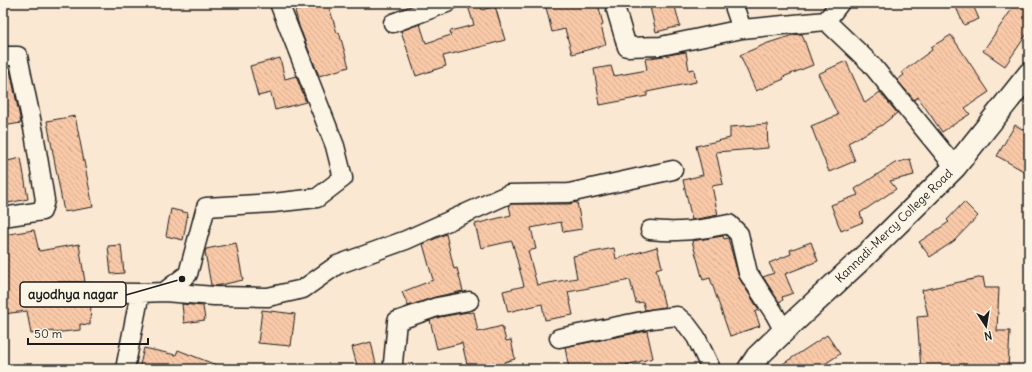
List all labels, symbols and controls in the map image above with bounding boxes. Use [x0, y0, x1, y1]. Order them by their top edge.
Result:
street label: Kannadi-Mercy College Road [832, 166, 955, 286]
callout: ayodhya nagar [20, 282, 126, 307]
text: ayodhya nagar [28, 286, 119, 303]
north arrow [966, 306, 1006, 346]
scale bar [28, 320, 148, 346]
text: 50 m [34, 326, 63, 341]
text: N [983, 328, 993, 343]

